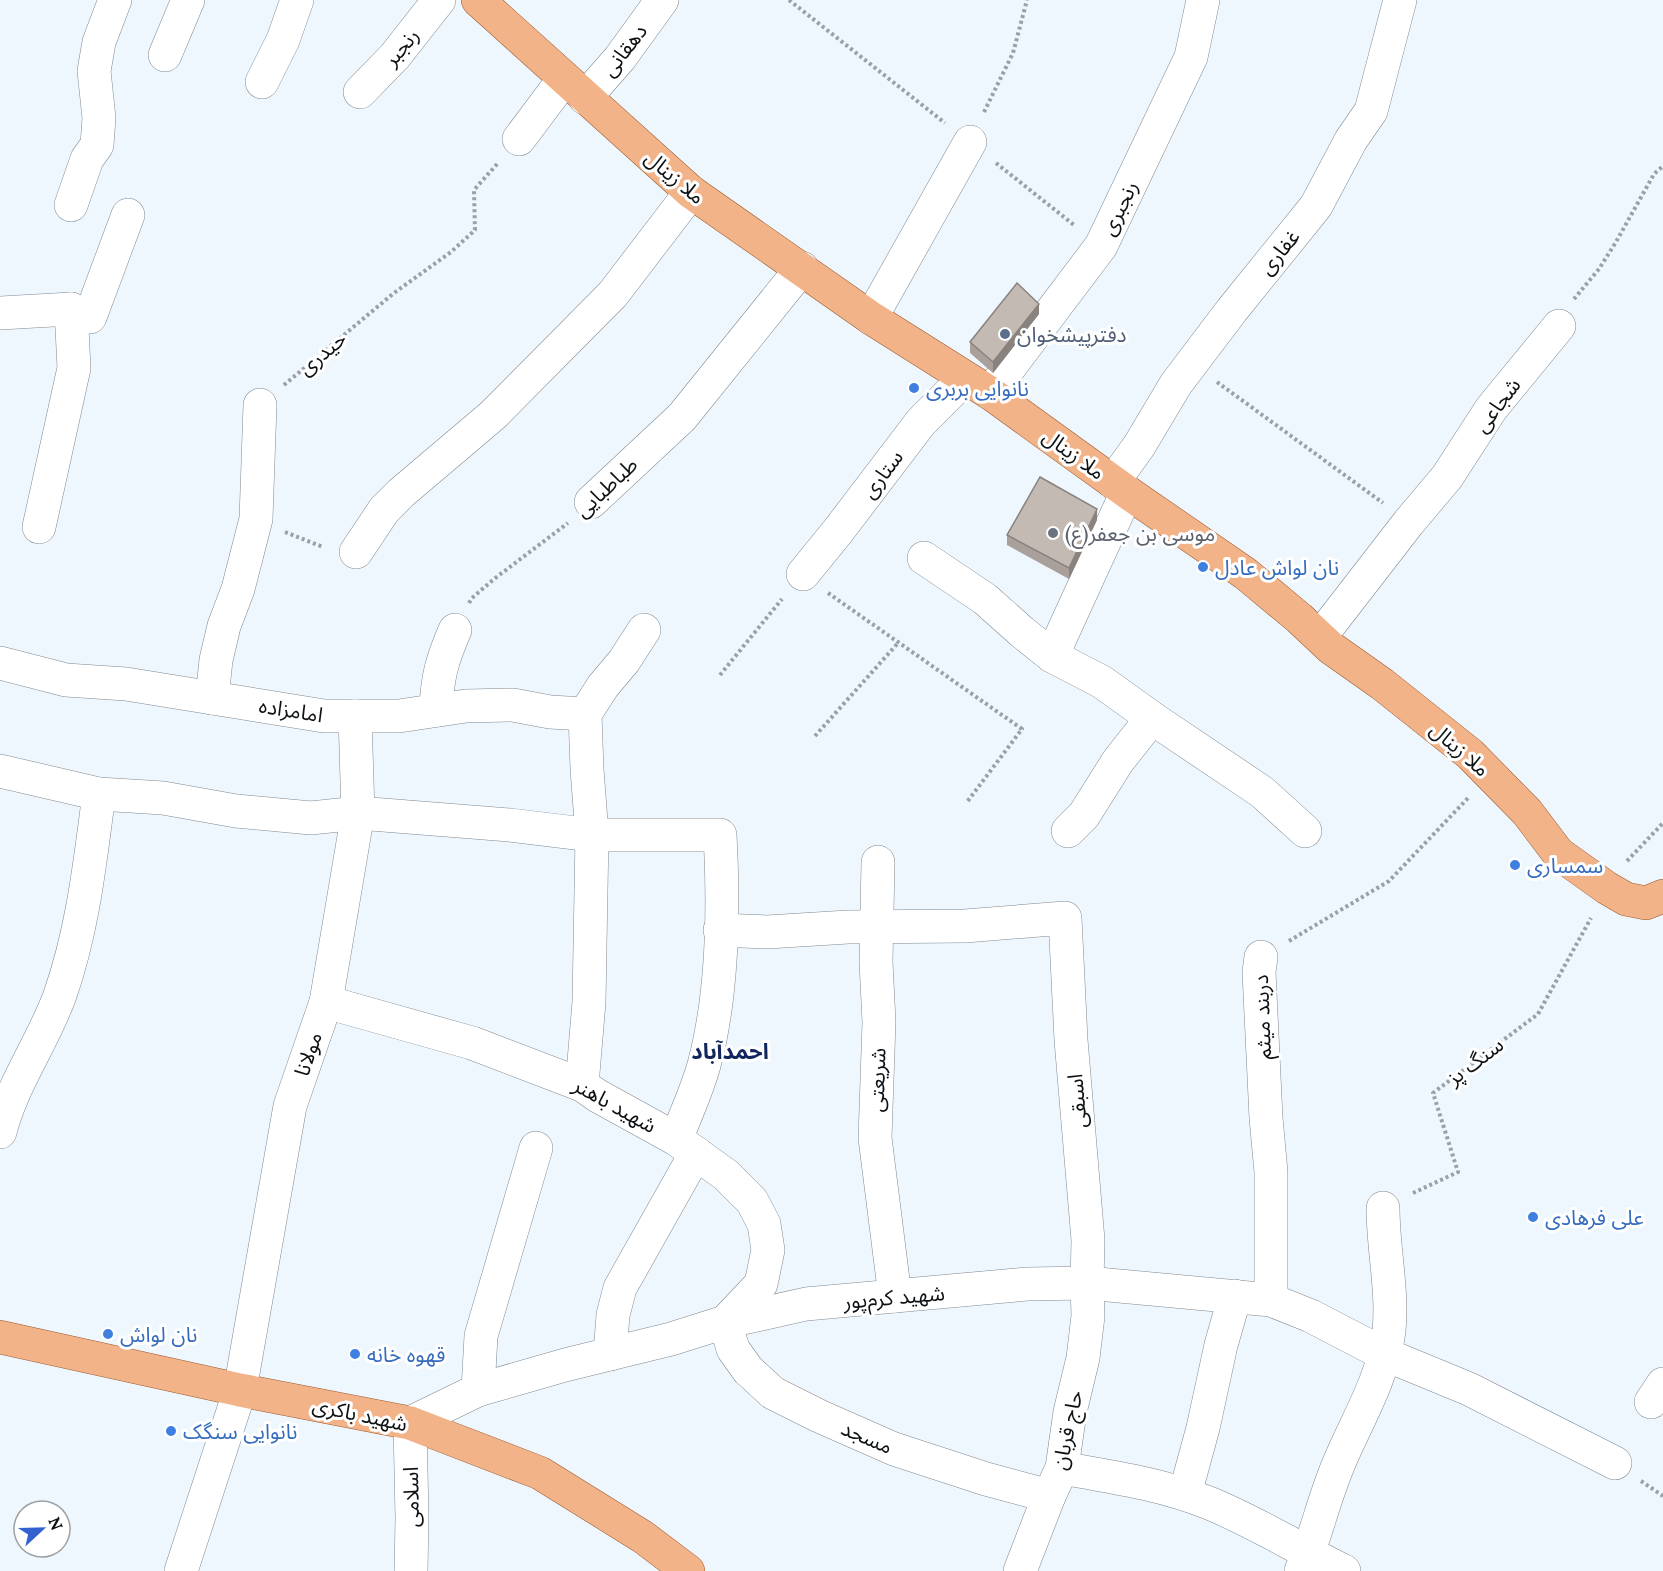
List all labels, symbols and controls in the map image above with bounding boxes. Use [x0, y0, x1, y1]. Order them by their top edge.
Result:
street label: دهقانی [595, 18, 653, 82]
street label: رنجبر [377, 22, 425, 72]
street label: ملا زینال [639, 144, 711, 210]
street label: رنجبری [1094, 176, 1144, 240]
street label: غفاری [1253, 224, 1305, 280]
place label: دفترپیشخوان [1017, 321, 1127, 348]
street label: حیدری [292, 325, 352, 381]
marker: دفترپیشخوان [998, 327, 1012, 341]
street label: شجاعی [1468, 372, 1526, 438]
place label: نانوایی بربری [926, 375, 1029, 402]
marker: نانوایی بربری [907, 381, 921, 395]
street label: ملا زینال [1038, 422, 1110, 486]
street label: ستاری [855, 444, 909, 504]
street label: طباطبایی [569, 451, 643, 523]
place label: موسی بن جعفر(ع) [1065, 520, 1215, 549]
marker: موسی بن جعفر(ع) [1046, 526, 1060, 540]
place label: نان لواش عادل [1215, 554, 1339, 581]
marker: نان لواش عادل [1196, 560, 1210, 574]
street label: امامزاده [257, 692, 325, 728]
street label: ملا زینال [1425, 716, 1495, 782]
place label: سمساری [1527, 852, 1603, 879]
marker: سمساری [1508, 858, 1522, 872]
street label: دربند میثم [1247, 974, 1279, 1060]
street label: مولانا [288, 1028, 328, 1080]
street label: سنگ پز [1440, 1031, 1509, 1092]
district label: احمدآباد [691, 1037, 769, 1065]
street label: شریعتی [862, 1047, 892, 1113]
street label: شهید باهنر [568, 1071, 661, 1139]
street label: اسبقی [1061, 1073, 1093, 1129]
place label: علی فرهادی [1545, 1204, 1644, 1231]
marker: علی فرهادی [1526, 1210, 1540, 1224]
street label: شهید کرم‌پور [841, 1279, 946, 1318]
place label: نان لواش [120, 1321, 197, 1348]
marker: نان لواش [101, 1327, 115, 1341]
place label: قهوه خانه [367, 1341, 445, 1368]
marker: قهوه خانه [348, 1347, 362, 1361]
street label: حاج قربان [1045, 1388, 1091, 1473]
street label: شهید باکری [310, 1391, 410, 1437]
street label: مسجد [837, 1414, 897, 1460]
place label: نانوایی سنگک [183, 1418, 297, 1445]
marker: نانوایی سنگک [164, 1424, 178, 1438]
street label: اسلامی [397, 1467, 425, 1527]
north arrow [12, 1499, 72, 1559]
text: N [44, 1514, 67, 1533]

